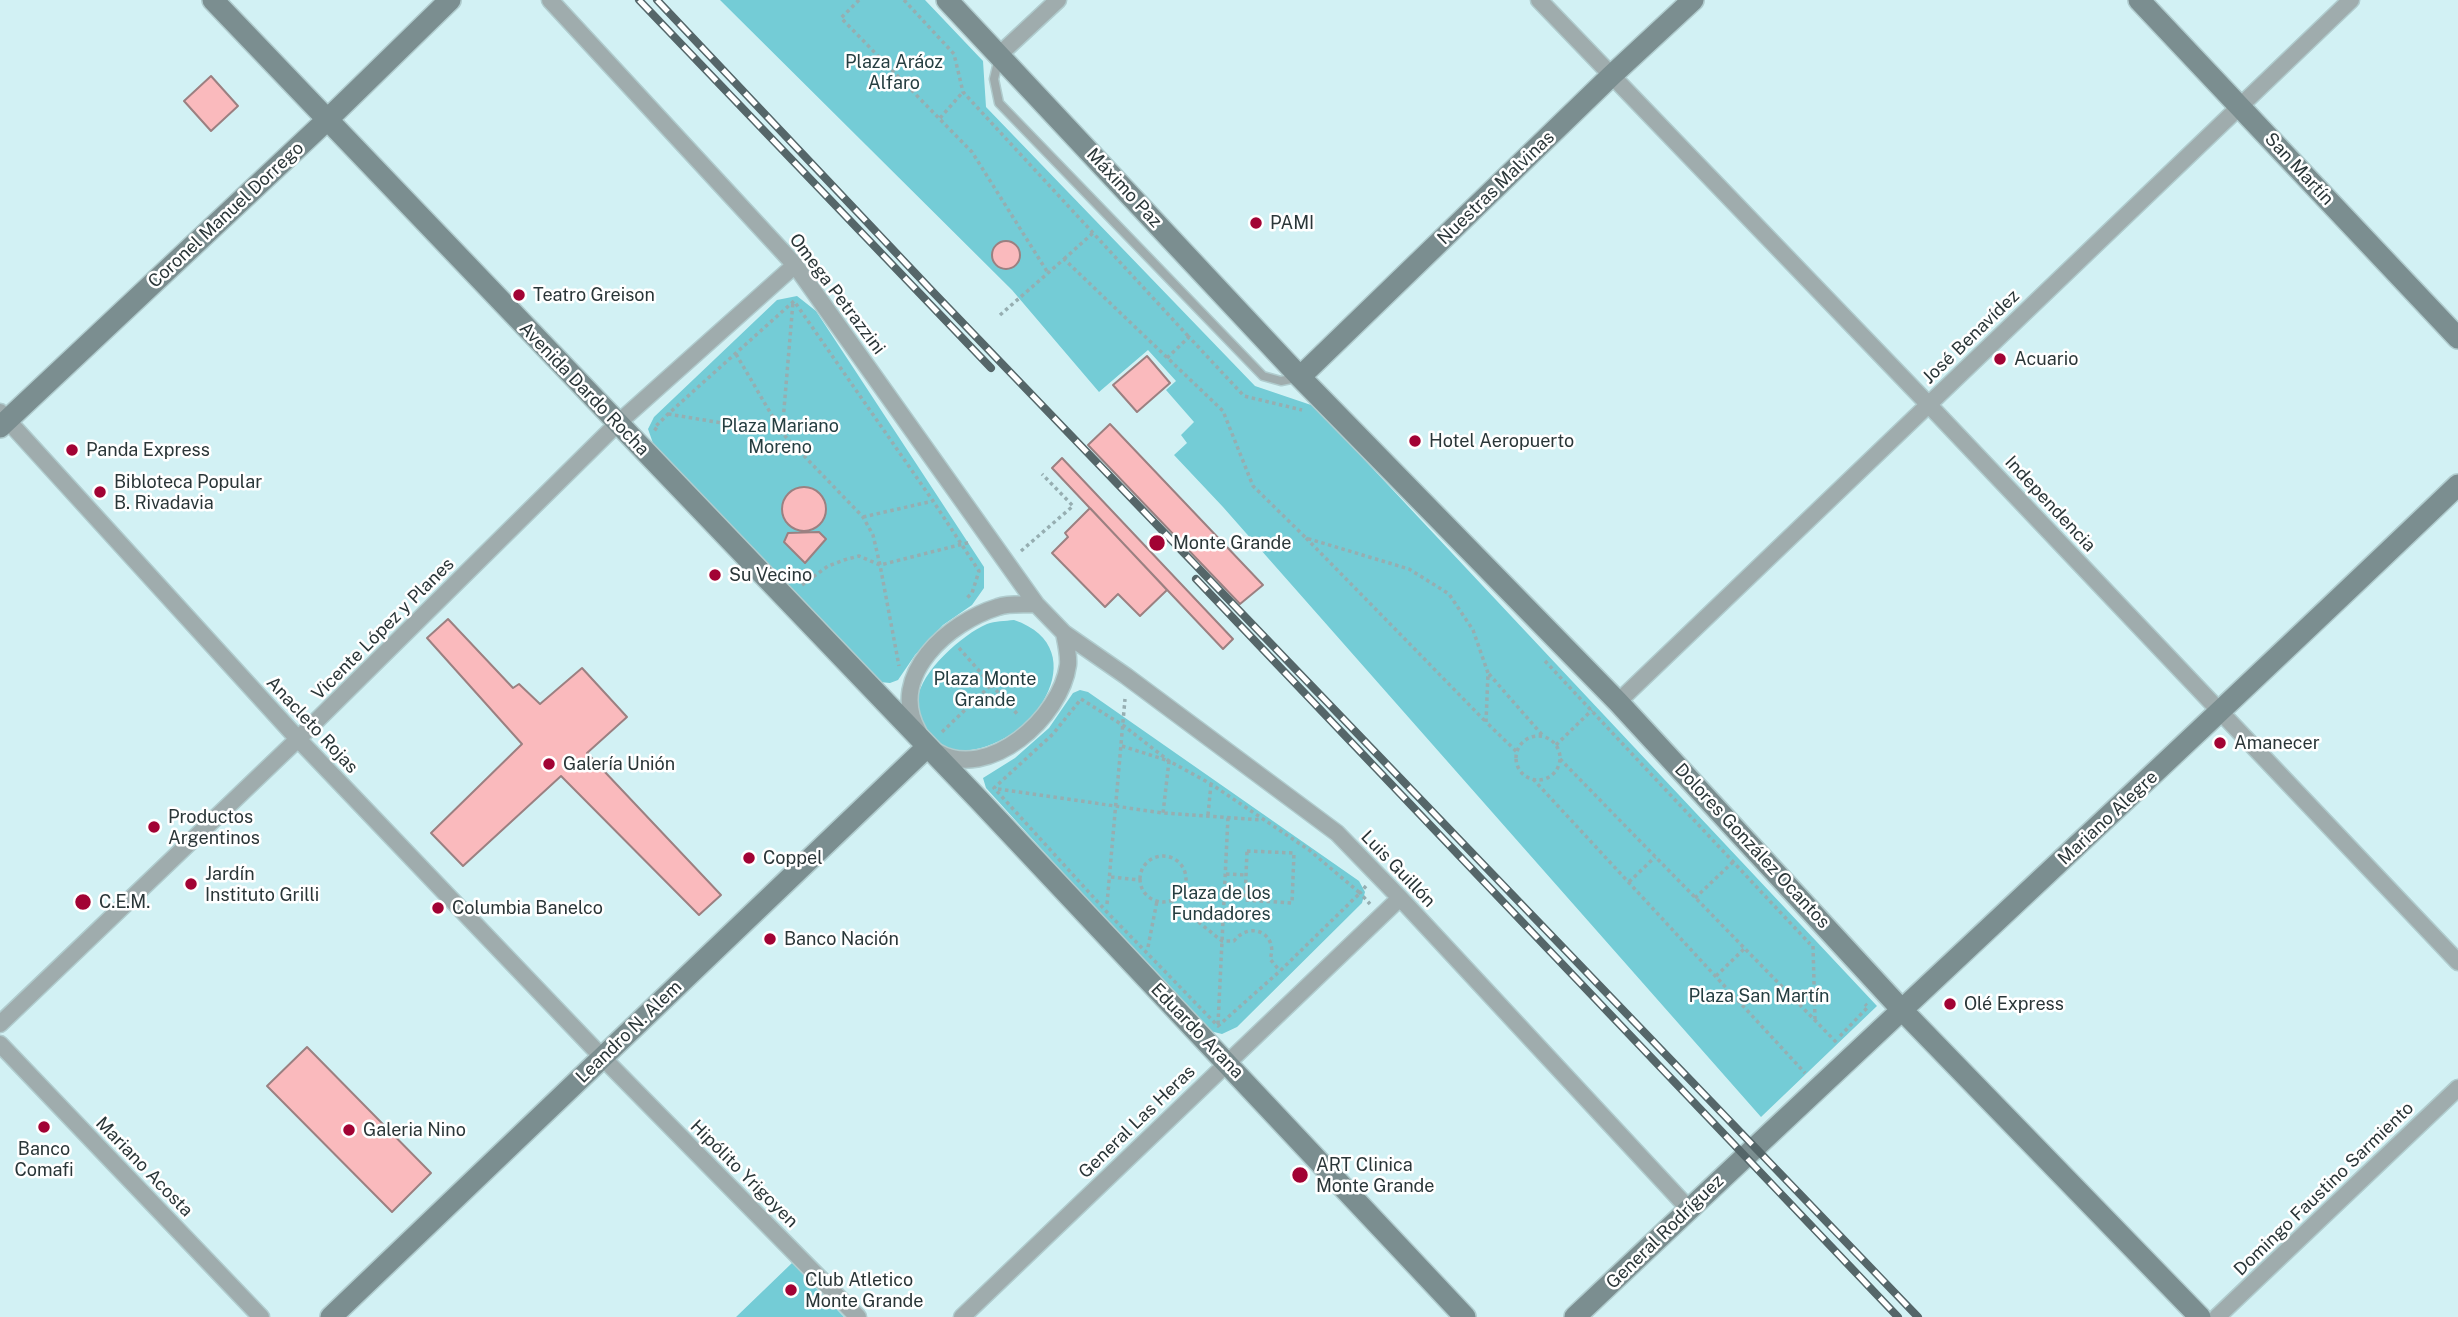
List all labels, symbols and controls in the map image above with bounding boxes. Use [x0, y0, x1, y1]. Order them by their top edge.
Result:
park label: Plaza Aráoz Alfaro [845, 51, 943, 94]
street label: Nuestras Malvinas [1433, 127, 1559, 249]
street label: San Martín [2260, 128, 2338, 210]
street label: Coronel Manuel Dorrego [144, 137, 308, 293]
street label: Máximo Paz [1082, 144, 1166, 232]
place label: PAMI [1270, 212, 1314, 234]
marker: PAMI [1248, 215, 1264, 231]
street label: Omega Petrazzini [785, 229, 889, 359]
place label: Teatro Greison [533, 284, 655, 306]
street label: José Benavídez [1918, 285, 2024, 389]
marker: Teatro Greison [511, 287, 527, 303]
street label: Avenida Dardo Rocha [515, 318, 653, 460]
place label: Acuario [2014, 348, 2078, 370]
marker: Acuario [1992, 351, 2008, 367]
park label: Plaza Mariano Moreno [721, 415, 839, 458]
place label: Hotel Aeropuerto [1429, 430, 1574, 452]
marker: Hotel Aeropuerto [1407, 433, 1423, 449]
place label: Panda Express [86, 439, 210, 461]
marker: Panda Express [64, 442, 80, 458]
street label: Independencia [2000, 452, 2100, 556]
place label: Bibloteca Popular B. Rivadavia [114, 471, 262, 514]
marker: Bibloteca Popular B. Rivadavia [92, 484, 108, 500]
place label: Monte Grande [1173, 532, 1292, 554]
marker: Monte Grande [1147, 533, 1167, 553]
street label: Vicente López y Planes [307, 553, 459, 705]
place label: Su Vecino [729, 564, 812, 586]
marker: Su Vecino [707, 567, 723, 583]
park label: Plaza Monte Grande [934, 668, 1036, 710]
street label: Anacleto Rojas [262, 672, 362, 778]
place label: Amanecer [2234, 732, 2320, 754]
marker: Amanecer [2212, 735, 2228, 751]
place label: Galería Unión [563, 753, 675, 775]
marker: Galería Unión [541, 756, 557, 772]
street label: Dolores González Ocantos [1670, 759, 1834, 933]
street label: Mariano Alegre [2054, 766, 2162, 870]
place label: Productos Argentinos [168, 806, 260, 848]
marker: Productos Argentinos [146, 819, 162, 835]
street label: Luis Guillón [1356, 826, 1440, 912]
place label: Coppel [763, 847, 823, 869]
marker: Coppel [741, 850, 757, 866]
place label: Jardín Instituto Grilli [205, 863, 319, 906]
marker: Jardín Instituto Grilli [183, 876, 199, 892]
park label: Plaza de los Fundadores [1171, 882, 1271, 924]
place label: C.E.M. [99, 891, 150, 913]
marker: C.E.M. [73, 892, 93, 912]
place label: Columbia Banelco [452, 897, 603, 919]
marker: Columbia Banelco [430, 900, 446, 916]
place label: Banco Nación [784, 928, 899, 950]
marker: Banco Nación [762, 931, 778, 947]
street label: Leandro N. Alem [572, 976, 686, 1088]
street label: Eduardo Arana [1146, 979, 1248, 1083]
park label: Plaza San Martín [1689, 985, 1829, 1007]
place label: Olé Express [1964, 993, 2064, 1015]
marker: Olé Express [1942, 996, 1958, 1012]
street label: General Las Heras [1074, 1061, 1200, 1183]
street label: Domingo Faustino Sarmiento [2230, 1097, 2418, 1281]
street label: Mariano Acosta [91, 1113, 197, 1221]
street label: Hipólito Yrigoyen [686, 1116, 802, 1232]
marker: Banco Comafi [36, 1119, 52, 1135]
place label: Galeria Nino [363, 1119, 466, 1141]
marker: Galeria Nino [341, 1122, 357, 1138]
place label: Banco Comafi [14, 1138, 74, 1180]
place label: ART Clinica Monte Grande [1316, 1154, 1435, 1196]
marker: ART Clinica Monte Grande [1290, 1165, 1310, 1185]
street label: General Rodríguez [1602, 1170, 1728, 1294]
place label: Club Atletico Monte Grande [805, 1269, 924, 1312]
marker: Club Atletico Monte Grande [783, 1282, 799, 1298]

